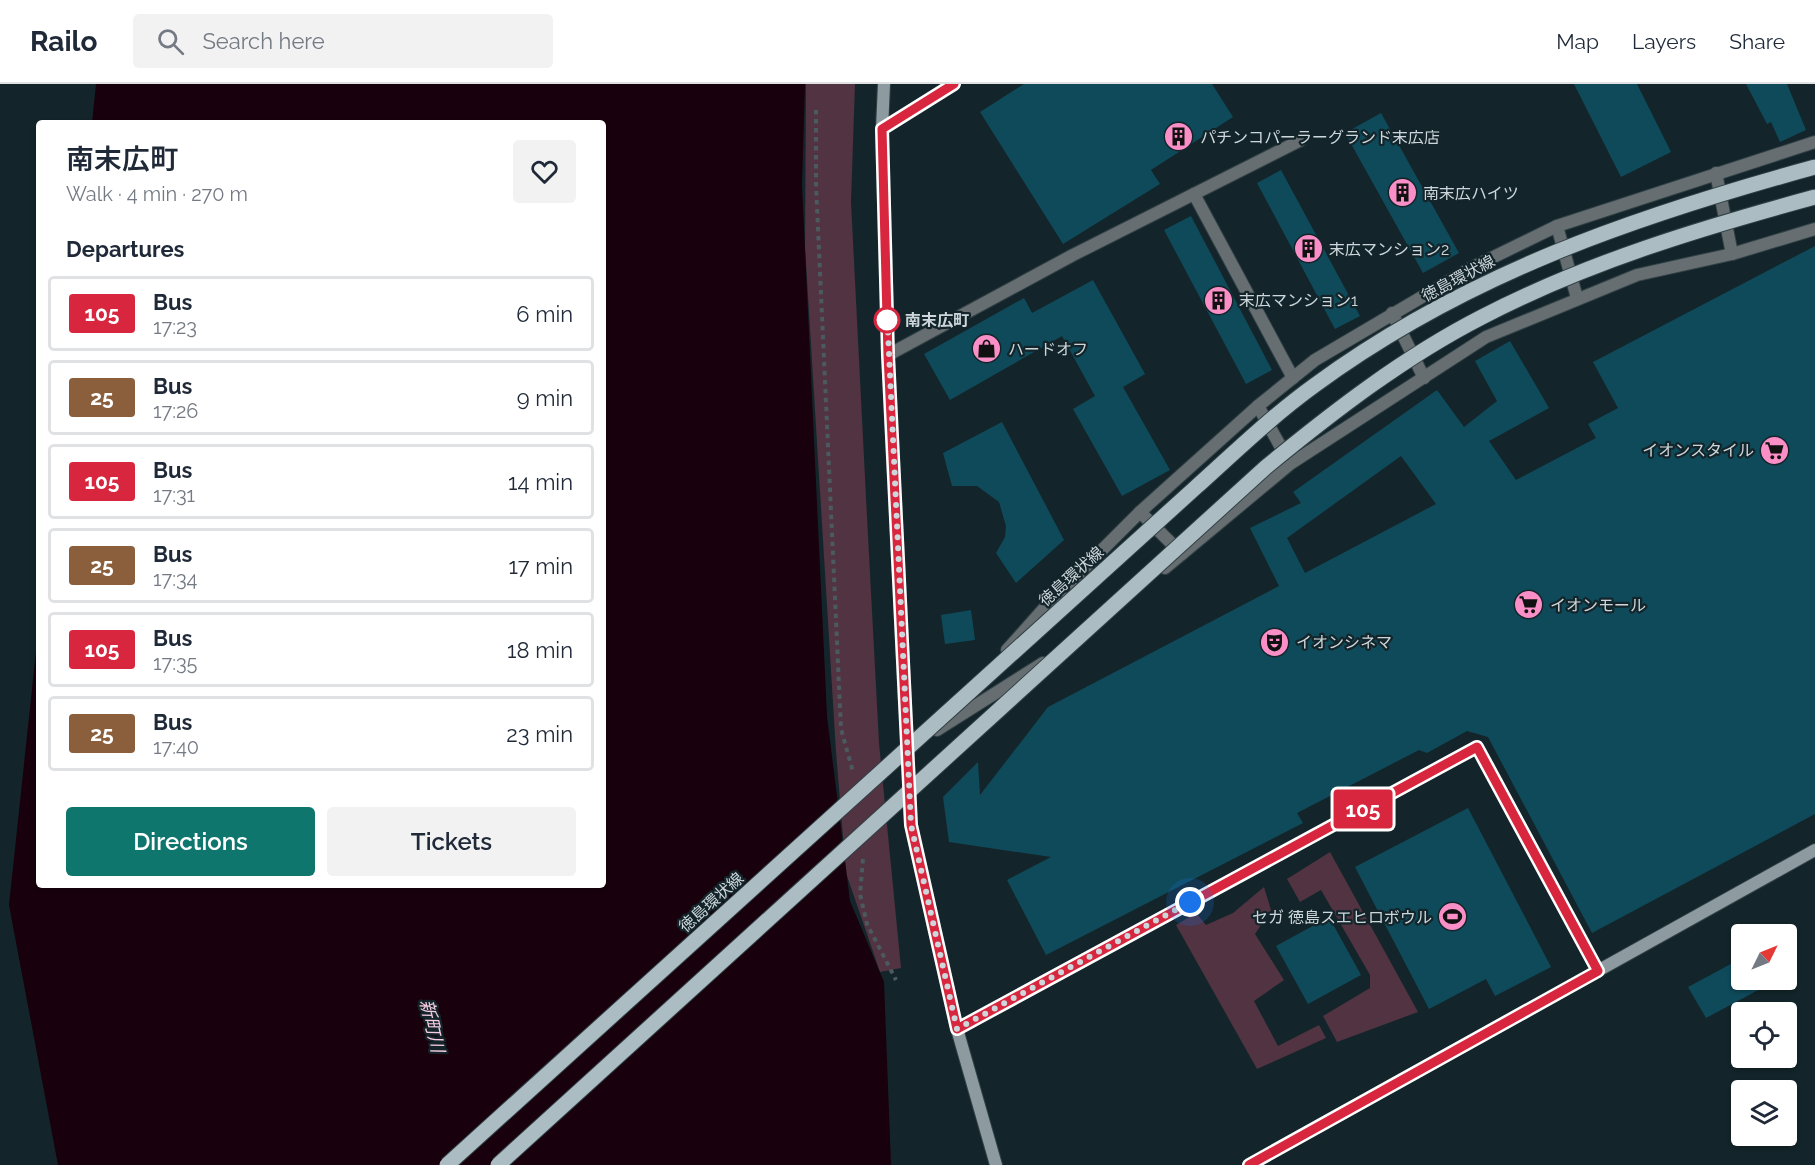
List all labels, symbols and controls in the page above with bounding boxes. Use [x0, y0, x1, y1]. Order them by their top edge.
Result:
search box [133, 14, 553, 68]
text: Railo [30, 25, 97, 58]
icon: search [154, 25, 187, 58]
text: Search here [202, 28, 325, 54]
text: Map [1556, 29, 1599, 54]
text: Layers [1632, 29, 1696, 54]
text: Share [1729, 29, 1785, 54]
building icon: パチンコパーラーグランド末広店 [1163, 121, 1195, 153]
place label: パチンコパーラーグランド末広店 [1200, 128, 1440, 147]
button: heart [513, 140, 576, 203]
text: 南末広町 [66, 143, 178, 176]
building icon: 南末広ハイツ [1386, 177, 1418, 209]
text: Walk · 4 min · 270 m [66, 182, 248, 206]
place label: 南末広ハイツ [1423, 184, 1519, 203]
building icon: 末広マンション2 [1292, 233, 1324, 265]
text: Departures [66, 236, 184, 262]
place label: 末広マンション2 [1329, 240, 1449, 259]
street label: 徳島環状線 [1418, 251, 1498, 306]
building icon: 末広マンション1 [1202, 284, 1234, 316]
text: Bus [153, 289, 192, 315]
place label: 末広マンション1 [1239, 291, 1358, 310]
text: 105 [85, 301, 119, 326]
text: 6 min [516, 301, 573, 327]
marker: 南末広町 [874, 307, 900, 333]
place label: 南末広町 [905, 311, 969, 330]
text: 17:23 [153, 315, 197, 339]
shop icon: ハードオフ [971, 333, 1003, 365]
place label: ハードオフ [1008, 340, 1088, 359]
text: Bus [153, 373, 192, 399]
text: 25 [90, 385, 114, 410]
text: 9 min [517, 385, 573, 411]
text: 17:26 [153, 399, 198, 423]
supermarket icon: イオンスタイル [1759, 434, 1791, 466]
place label: イオンスタイル [1642, 441, 1754, 460]
text: Bus [153, 457, 192, 483]
text: 105 [85, 469, 119, 494]
text: 14 min [508, 469, 573, 495]
text: 17:31 [153, 483, 195, 507]
text: Bus [153, 541, 192, 567]
street label: 徳島環状線 [1035, 543, 1107, 610]
text: 25 [90, 553, 114, 578]
text: 17 min [508, 553, 573, 579]
text: 17:34 [153, 567, 198, 591]
supermarket icon: イオンモール [1513, 589, 1545, 621]
place label: イオンモール [1550, 596, 1646, 615]
text: Bus [153, 625, 192, 651]
theatre icon: イオンシネマ [1259, 626, 1291, 658]
place label: イオンシネマ [1296, 633, 1392, 652]
text: 105 [85, 637, 119, 662]
text: 18 min [507, 637, 573, 663]
text: 17:35 [153, 651, 198, 675]
text: Bus [153, 709, 192, 735]
text: 25 [90, 721, 114, 746]
text: 23 min [506, 721, 573, 747]
text: 17:40 [153, 735, 199, 759]
line badge: 105 [1328, 790, 1398, 828]
text: 105 [1346, 797, 1380, 822]
button: Directions [66, 807, 315, 876]
button: Tickets [327, 807, 576, 876]
street label: 徳島環状線 [675, 869, 747, 936]
your location [1175, 887, 1205, 917]
sports icon: セガ 徳島スエヒロボウル [1437, 901, 1469, 933]
place label: セガ 徳島スエヒロボウル [1252, 908, 1432, 927]
north arrow [1731, 924, 1797, 990]
map controls [1731, 924, 1797, 1146]
water label: 新町川 [416, 997, 449, 1057]
button: locate [1731, 1002, 1797, 1068]
button: layers [1731, 1080, 1797, 1146]

